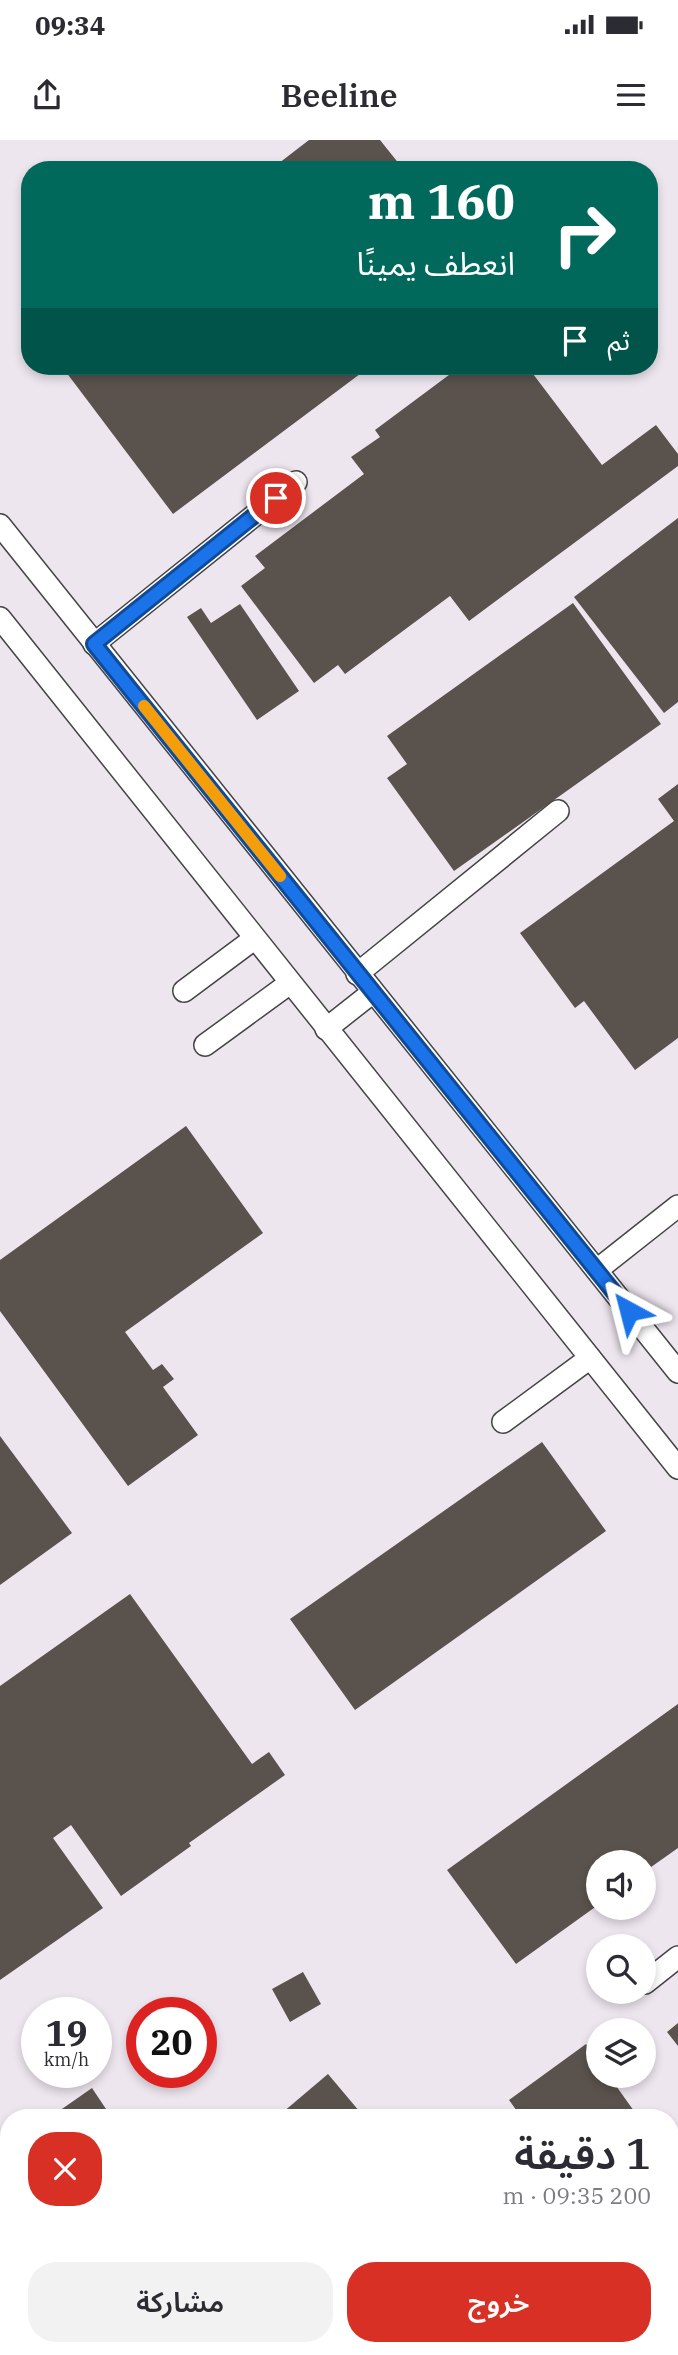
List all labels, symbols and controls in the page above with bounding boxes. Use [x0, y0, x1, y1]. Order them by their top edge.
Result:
text: 09:34 [35, 8, 105, 42]
text: Beeline [280, 74, 398, 116]
icon: share [28, 76, 66, 114]
icon: menu [612, 76, 650, 114]
text: 160 m [368, 169, 515, 232]
icon: right [539, 189, 630, 280]
text: انعطف يمينًا [357, 242, 515, 284]
icon: arrive [556, 322, 594, 360]
text: ثم [608, 323, 630, 357]
pin [246, 468, 306, 528]
icon: arrive [257, 479, 295, 517]
position arrow [592, 1274, 666, 1348]
map controls [586, 1850, 656, 2088]
button: sound [586, 1850, 656, 1920]
button: search [586, 1934, 656, 2004]
speed limit sign: 20 [126, 1997, 217, 2088]
text: 19 [45, 2010, 88, 2056]
button: layers [586, 2018, 656, 2088]
text: km/h [44, 2048, 89, 2071]
text: 1 دقيقة [514, 2126, 651, 2181]
button: close [28, 2132, 102, 2206]
text: 200 m · 09:35 [502, 2180, 651, 2210]
button: مشاركة [28, 2262, 333, 2342]
button: خروج [347, 2262, 651, 2342]

